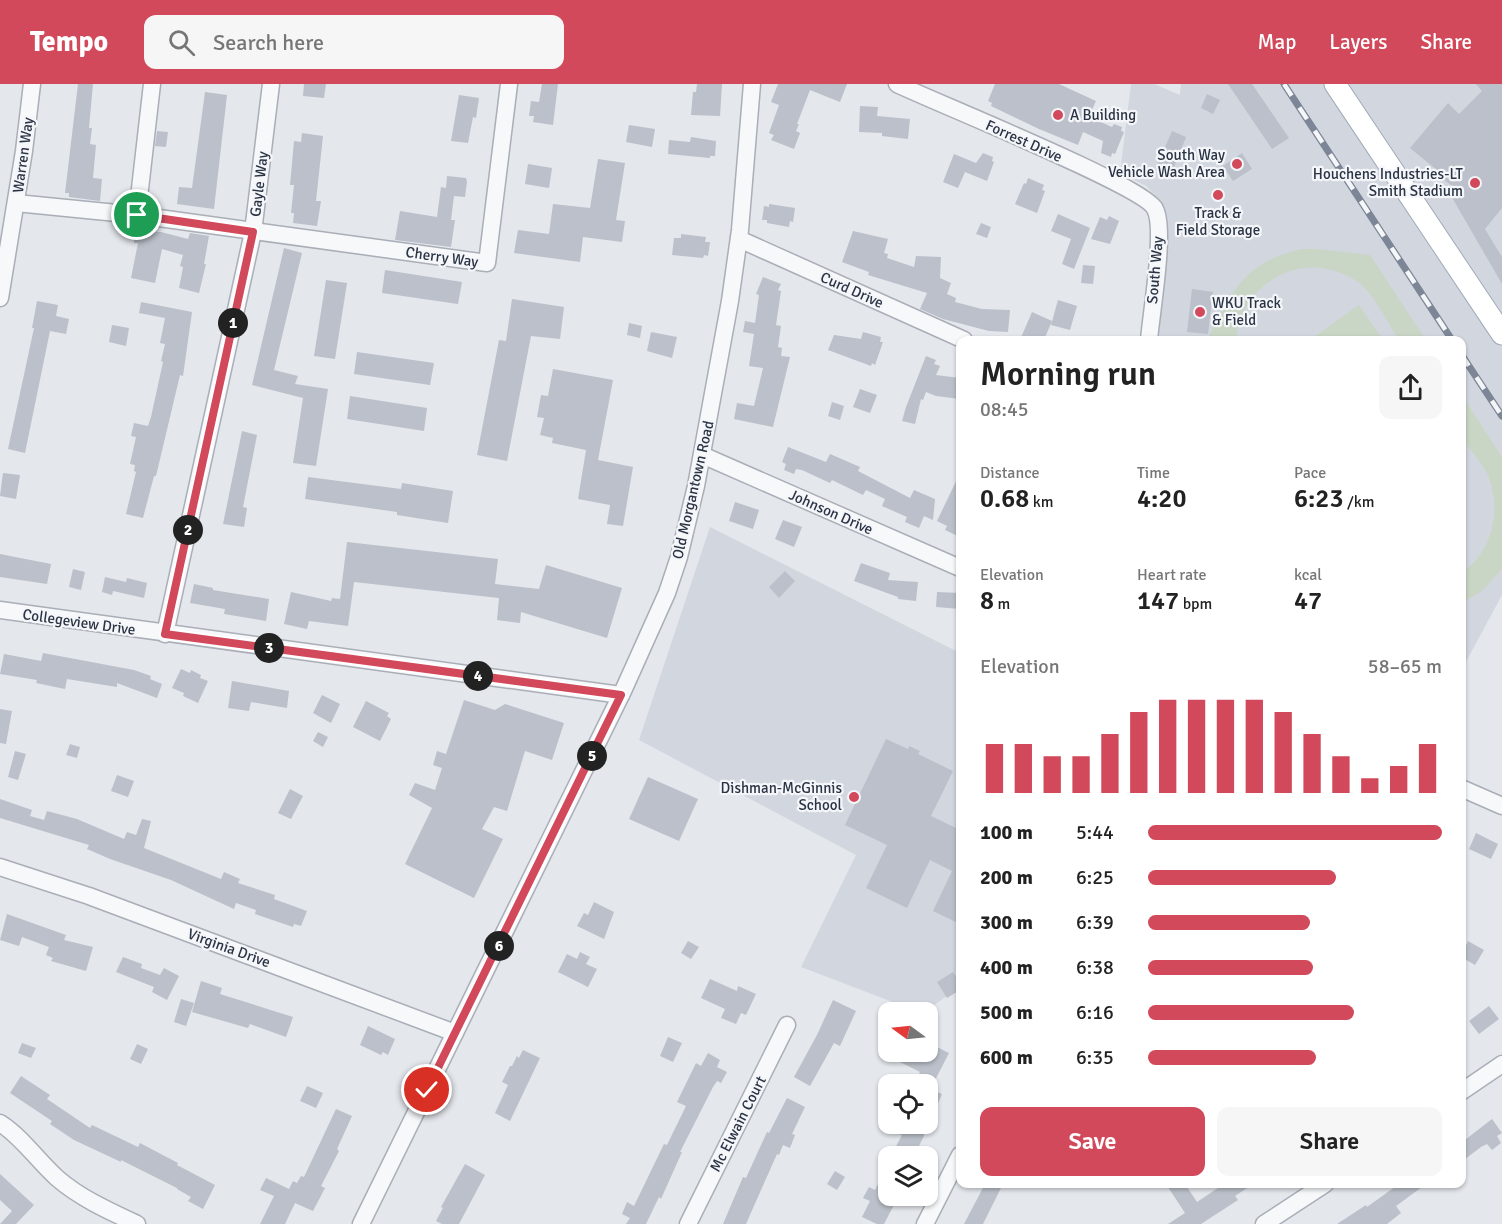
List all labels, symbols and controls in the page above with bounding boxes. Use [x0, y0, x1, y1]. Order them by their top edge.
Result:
search box [144, 15, 564, 69]
text: Tempo [30, 25, 108, 59]
icon: search [165, 26, 198, 59]
text: Search here [213, 29, 324, 56]
text: Map [1258, 29, 1296, 55]
text: Layers [1329, 29, 1387, 55]
text: Share [1420, 29, 1472, 55]
place label: A Building [1070, 106, 1136, 124]
marker: A Building [1051, 108, 1065, 122]
street label: Warren Way [9, 116, 37, 194]
street label: Forrest Drive [983, 116, 1065, 166]
place label: South Way Vehicle Wash Area [1108, 146, 1225, 181]
street label: Gayle Way [246, 150, 272, 218]
marker: South Way Vehicle Wash Area [1230, 157, 1244, 171]
place label: Houchens Industries-LT Smith Stadium [1313, 165, 1464, 200]
marker: Houchens Industries-LT Smith Stadium [1468, 176, 1482, 190]
marker: Track & Field Storage [1211, 188, 1225, 202]
pin [111, 189, 162, 240]
icon: arrive [120, 198, 153, 231]
place label: Track & Field Storage [1176, 204, 1260, 239]
street label: South Way [1143, 236, 1167, 304]
street label: Cherry Way [405, 243, 479, 271]
street label: Curd Drive [818, 268, 886, 312]
place label: WKU Track & Field [1212, 294, 1282, 329]
marker: WKU Track & Field [1193, 305, 1207, 319]
pin: 1 [218, 308, 248, 338]
text: 1 [229, 313, 237, 333]
text: Morning run [980, 354, 1156, 395]
button: share [1379, 356, 1442, 419]
text: 08:45 [980, 397, 1029, 422]
street label: Old Morgantown Road [668, 419, 718, 561]
text: Distance [980, 463, 1040, 483]
text: Time [1137, 463, 1170, 483]
text: Pace [1294, 463, 1326, 483]
text: 0.68 [980, 483, 1029, 515]
text: 4:20 [1137, 483, 1186, 515]
text: 6:23 [1294, 483, 1343, 515]
street label: Johnson Drive [786, 485, 876, 539]
text: km [1029, 492, 1054, 512]
text: /km [1343, 492, 1375, 512]
pin: 2 [173, 515, 203, 545]
text: 2 [184, 520, 192, 540]
text: Elevation [980, 565, 1044, 585]
text: Heart rate [1137, 565, 1206, 585]
text: kcal [1294, 565, 1322, 585]
text: 8 [980, 585, 994, 617]
text: 147 [1137, 585, 1179, 617]
text: 47 [1294, 585, 1322, 617]
text: m [994, 594, 1010, 614]
text: bpm [1179, 594, 1212, 614]
street label: Collegeview Drive [21, 605, 137, 639]
pin: 3 [254, 633, 284, 663]
text: 3 [265, 638, 273, 658]
text: Elevation [980, 654, 1060, 679]
text: 58–65 m [1368, 654, 1442, 679]
pin: 4 [463, 661, 493, 691]
text: 4 [474, 666, 482, 686]
pin: 5 [577, 741, 607, 771]
text: 5 [588, 746, 596, 766]
place label: Dishman-McGinnis School [721, 779, 842, 814]
marker: Dishman-McGinnis School [847, 790, 861, 804]
text: 100 m [980, 820, 1033, 845]
text: 5:44 [1076, 820, 1114, 845]
text: 200 m [980, 865, 1033, 890]
text: 6:25 [1076, 865, 1114, 890]
text: 300 m [980, 910, 1033, 935]
text: 6:39 [1076, 910, 1114, 935]
street label: Virginia Drive [185, 925, 273, 971]
pin: 6 [484, 931, 514, 961]
text: 6 [495, 936, 503, 956]
text: 400 m [980, 955, 1033, 980]
text: 6:38 [1076, 955, 1114, 980]
text: 500 m [980, 1000, 1033, 1025]
text: 6:16 [1076, 1000, 1114, 1025]
north arrow [878, 1002, 938, 1062]
map controls [878, 1002, 938, 1206]
text: 600 m [980, 1045, 1033, 1070]
text: 6:35 [1076, 1045, 1114, 1070]
pin [401, 1064, 452, 1115]
icon: check [410, 1073, 443, 1106]
street label: Mc Elwain Court [706, 1073, 770, 1175]
button: locate [878, 1074, 938, 1134]
button: Save [980, 1107, 1205, 1176]
button: Share [1217, 1107, 1442, 1176]
button: layers [878, 1146, 938, 1206]

